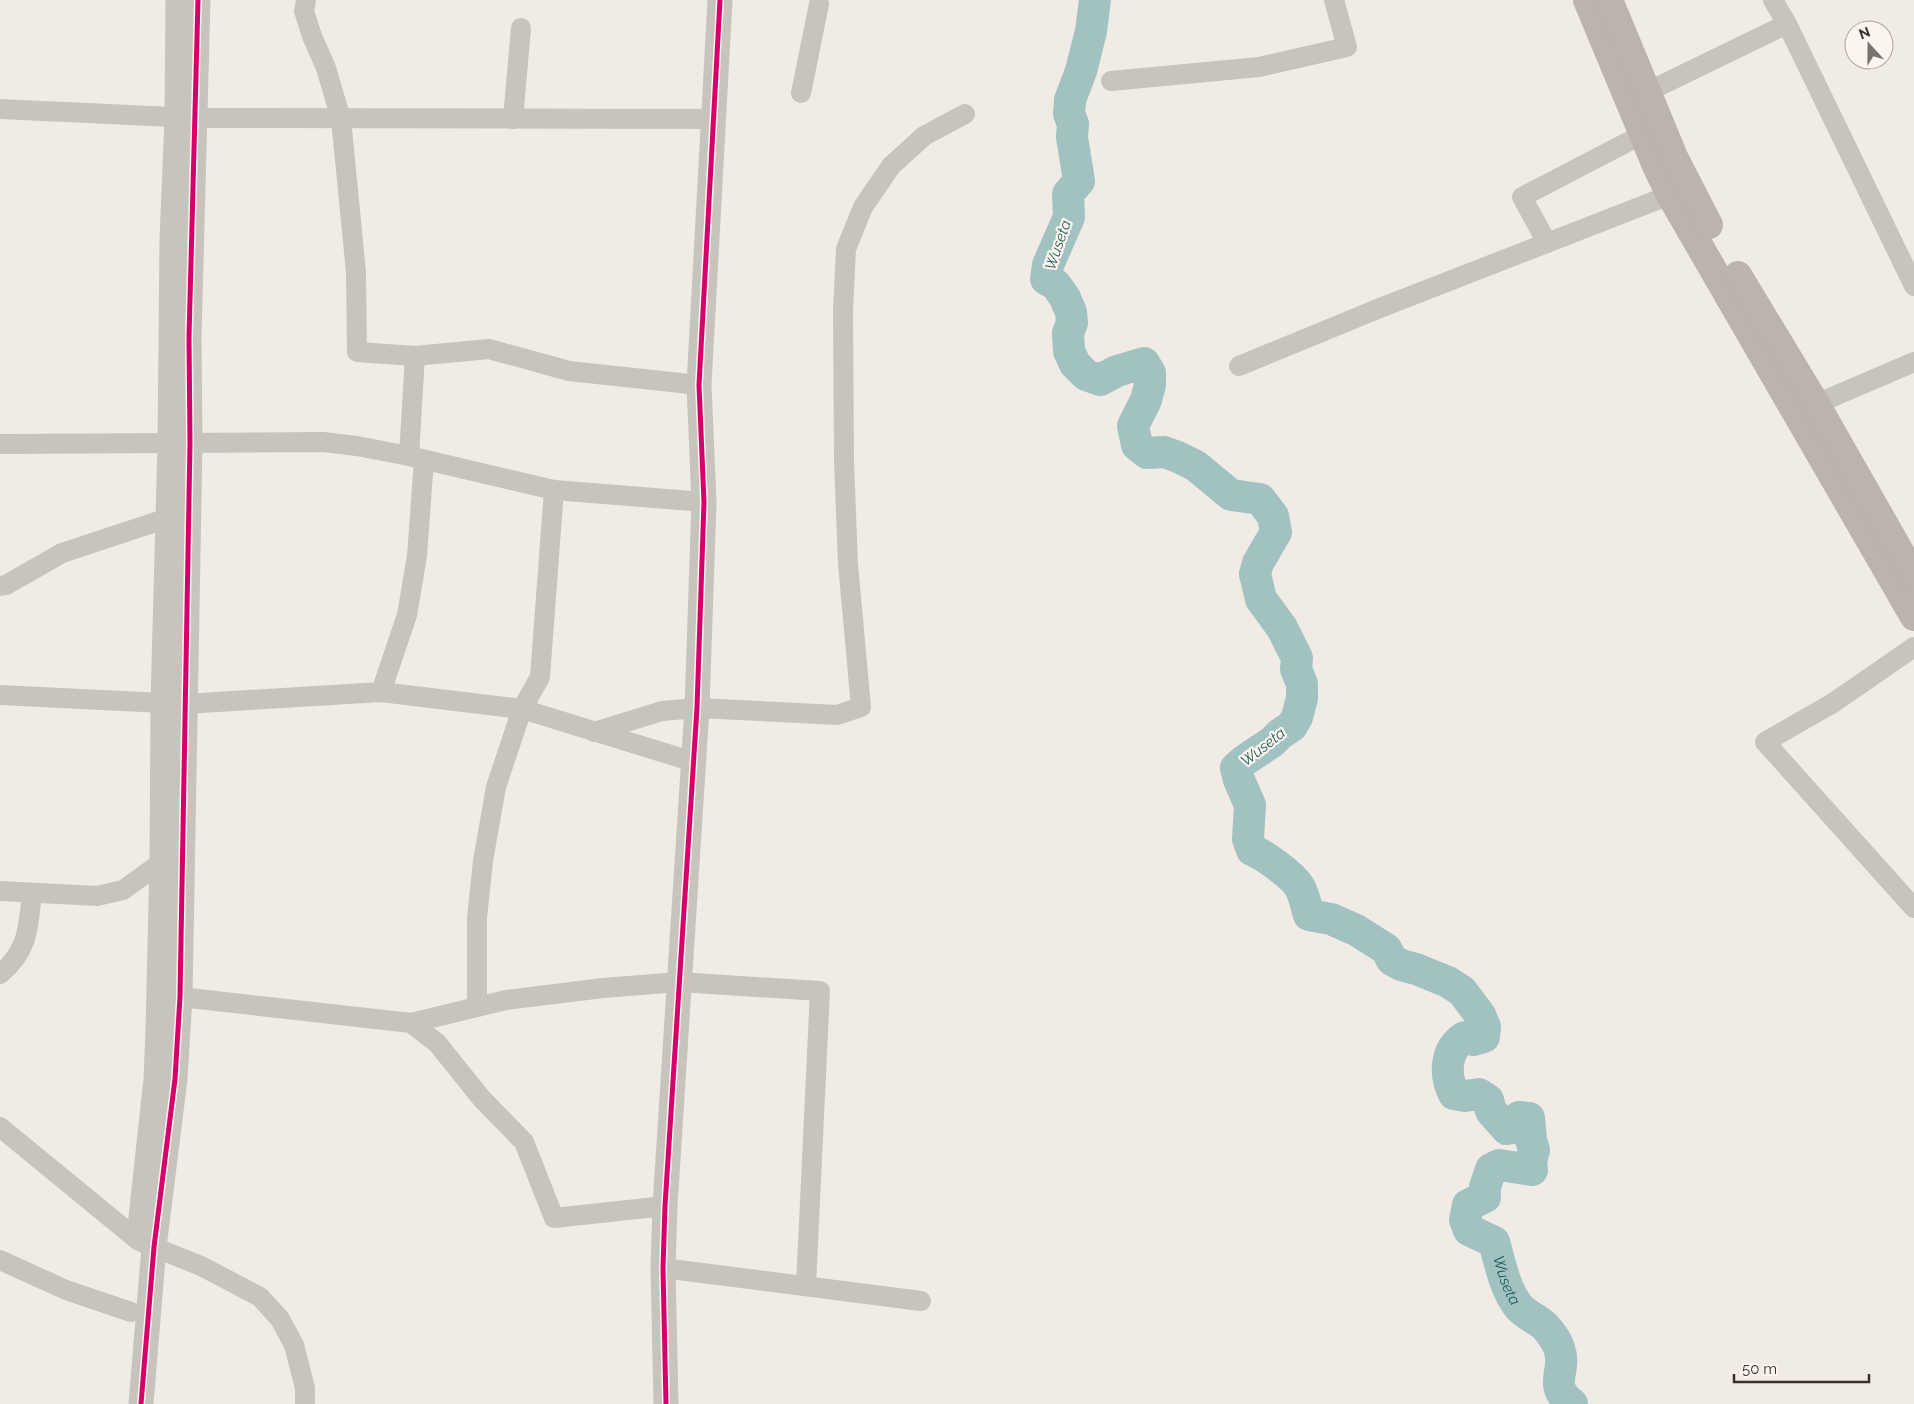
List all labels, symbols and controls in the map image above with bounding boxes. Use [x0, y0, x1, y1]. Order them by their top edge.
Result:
north arrow [1844, 20, 1894, 70]
text: N [1856, 23, 1872, 42]
water label: Wuseta [1041, 218, 1075, 272]
water label: Wuseta [1237, 724, 1289, 770]
water label: Wuseta [1489, 1253, 1524, 1308]
scale bar [1734, 1352, 1869, 1384]
text: 50 m [1742, 1360, 1777, 1378]

